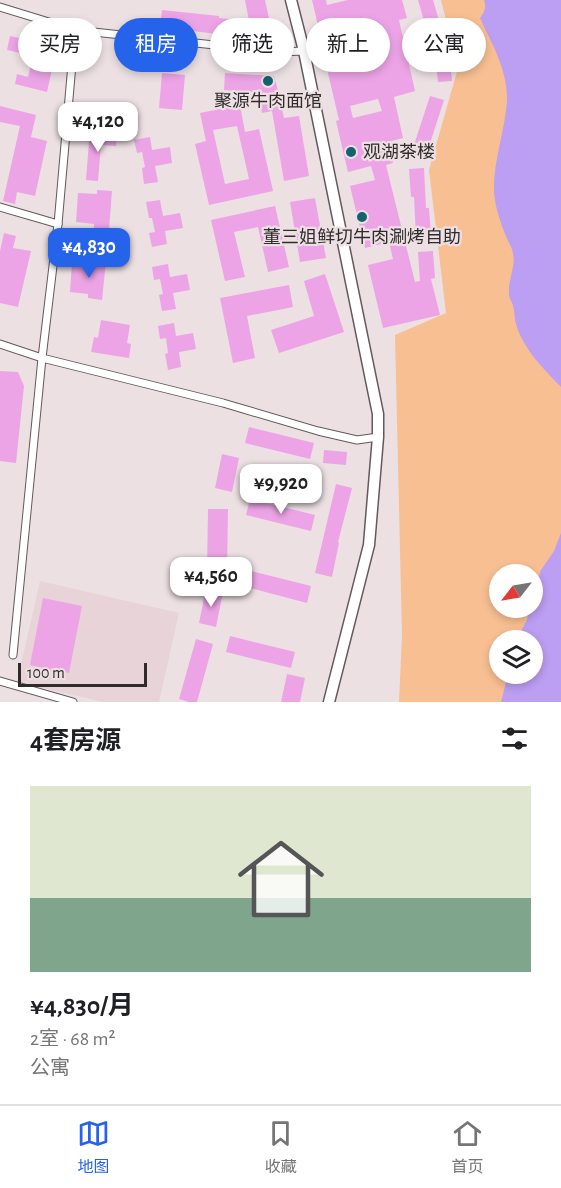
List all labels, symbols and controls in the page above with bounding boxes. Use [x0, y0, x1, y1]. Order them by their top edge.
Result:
chip: 买房 [18, 18, 102, 72]
chip: 租房 [114, 18, 198, 72]
chip: 筛选 [210, 18, 294, 72]
chip: 新上 [306, 18, 390, 72]
chip: 公寓 [402, 18, 486, 72]
marker: 聚源牛肉面馆 [261, 74, 275, 88]
place label: 聚源牛肉面馆 [214, 91, 322, 111]
pin: ¥4,120 [49, 102, 147, 153]
text: ¥4,120 [72, 111, 124, 131]
place label: 观湖茶楼 [363, 142, 435, 162]
marker: 观湖茶楼 [344, 145, 358, 159]
marker: 董三姐鲜切牛肉涮烤自助 [355, 210, 369, 224]
place label: 董三姐鲜切牛肉涮烤自助 [263, 227, 461, 247]
pin: ¥4,830 [40, 228, 138, 279]
text: ¥4,830 [62, 237, 116, 257]
pin: ¥9,920 [232, 464, 330, 515]
text: ¥9,920 [254, 473, 308, 493]
pin: ¥4,560 [162, 557, 260, 608]
north arrow [489, 564, 543, 618]
map controls [489, 564, 543, 684]
text: ¥4,560 [184, 566, 238, 586]
button: layers [489, 630, 543, 684]
scale bar [18, 660, 147, 688]
text: 100 m [27, 665, 65, 681]
icon: filters [498, 722, 531, 755]
text: 4套房源 [30, 728, 121, 754]
icon: home [227, 825, 335, 933]
text: ¥4,830/月 [30, 993, 134, 1019]
text: 2室 · 68 m² [30, 1029, 115, 1049]
text: 公寓 [30, 1058, 70, 1078]
tab: 地图 [77, 1117, 110, 1177]
tab: 收藏 [264, 1117, 297, 1177]
tab: 首页 [451, 1117, 484, 1177]

